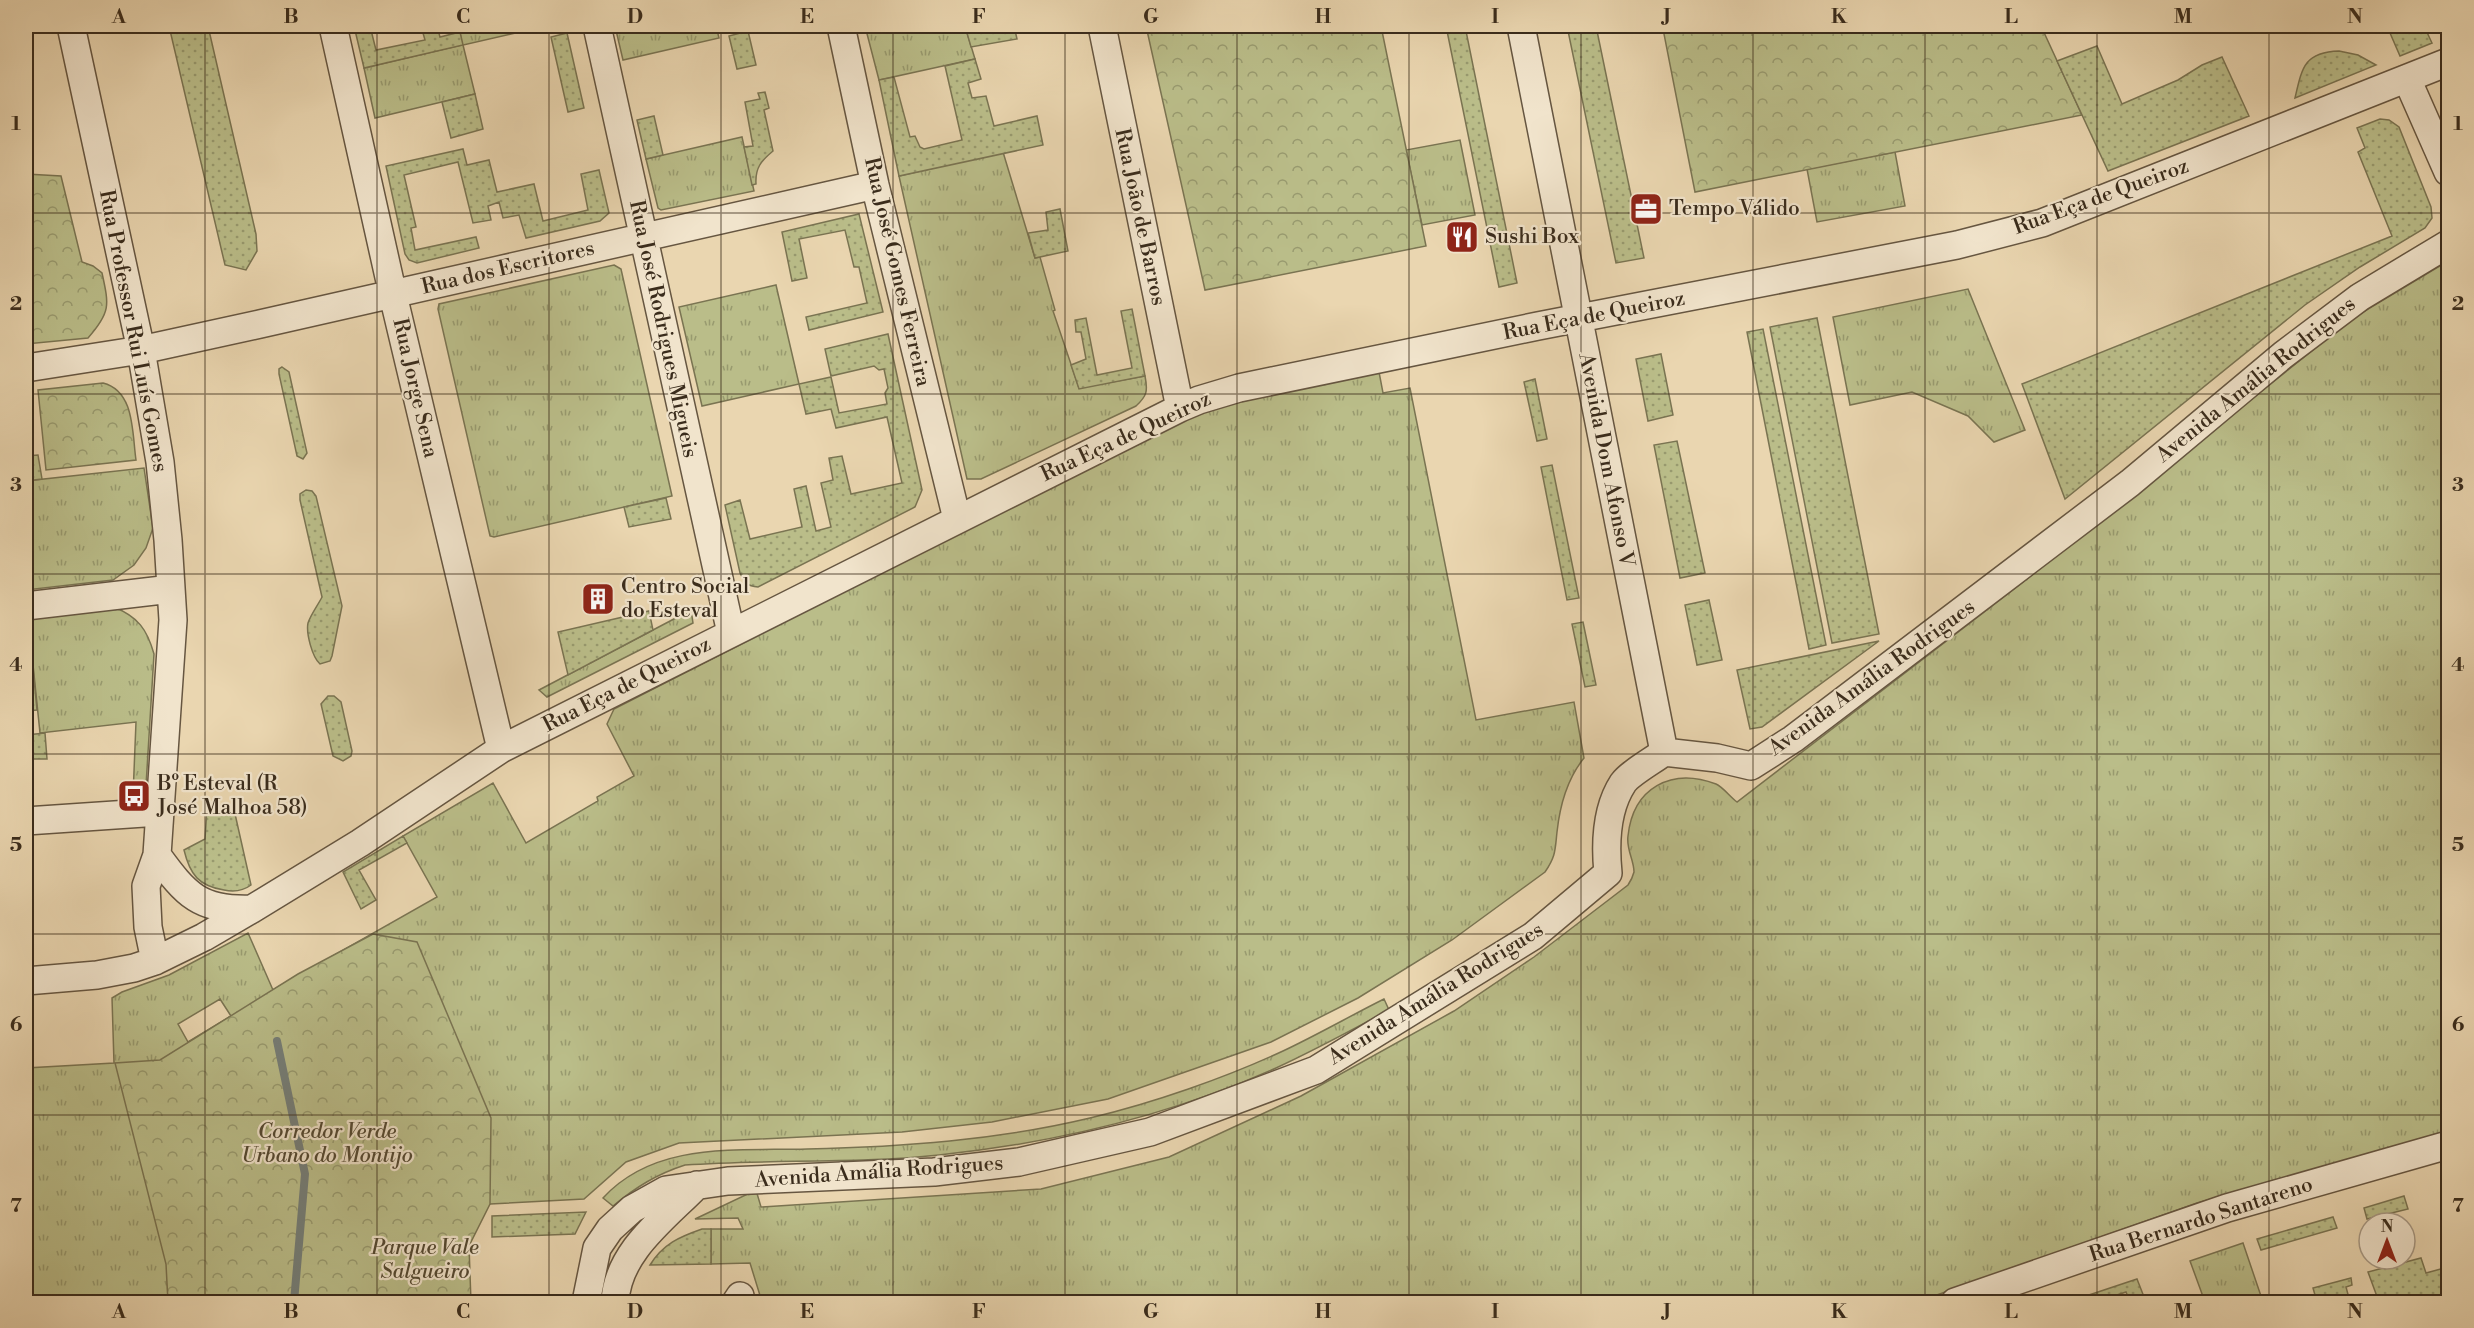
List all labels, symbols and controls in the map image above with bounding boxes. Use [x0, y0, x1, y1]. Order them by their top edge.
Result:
text: A [111, 5, 127, 30]
text: B [283, 5, 299, 30]
text: C [456, 5, 470, 30]
text: D [627, 5, 643, 30]
text: E [800, 5, 814, 30]
text: F [972, 5, 986, 30]
text: G [1143, 5, 1159, 30]
text: H [1315, 5, 1332, 30]
text: I [1491, 5, 1499, 30]
text: J [1660, 5, 1671, 30]
text: K [1831, 5, 1848, 30]
text: L [2004, 5, 2018, 30]
text: M [2174, 5, 2193, 30]
text: N [2347, 5, 2363, 30]
text: 1 [11, 112, 21, 137]
text: 1 [2453, 112, 2463, 137]
street label: Rua João de Barros [1109, 126, 1171, 308]
street label: Rua Eça de Queiroz [2010, 153, 2192, 241]
street label: Rua José Gomes Ferreira [858, 155, 936, 390]
street label: Rua Professor Rui Luís Gomes [93, 188, 173, 474]
office icon: Tempo Válido [1628, 191, 1664, 227]
place label: Tempo Válido [1669, 196, 1800, 222]
street label: Rua José Rodrigues Migueis [623, 198, 703, 460]
restaurant icon: Sushi Box [1444, 219, 1480, 255]
place label: Sushi Box [1485, 224, 1579, 250]
street label: Rua dos Escritores [419, 235, 597, 301]
street label: Rua Eça de Queiroz [1501, 286, 1687, 346]
text: 2 [10, 292, 22, 317]
street label: Avenida Amália Rodrigues [2150, 292, 2361, 469]
text: 2 [2452, 292, 2464, 317]
street label: Rua Jorge Sena [386, 316, 444, 461]
street label: Avenida Dom Afonso V [1572, 350, 1640, 570]
street label: Rua Eça de Queiroz [1037, 386, 1215, 488]
text: 3 [10, 473, 22, 498]
text: 3 [2452, 473, 2464, 498]
place label: Centro Social do Esteval [621, 574, 749, 624]
building icon: Centro Social do Esteval [580, 581, 616, 617]
street label: Avenida Amália Rodrigues [1763, 594, 1980, 762]
street label: Rua Eça de Queiroz [539, 631, 715, 739]
text: 4 [9, 653, 23, 678]
text: 4 [2451, 653, 2465, 678]
place label: Bº Esteval (R José Malhoa 58) [156, 771, 308, 821]
bus stop icon: Bº Esteval (R José Malhoa 58) [116, 778, 152, 814]
text: 5 [10, 833, 22, 858]
text: 5 [2452, 833, 2464, 858]
street label: Avenida Amália Rodrigues [1323, 917, 1549, 1072]
text: 6 [10, 1013, 23, 1038]
text: 6 [2452, 1013, 2465, 1038]
park label: Corredor Verde Urbano do Montijo [241, 1119, 413, 1169]
street label: Avenida Amália Rodrigues [753, 1150, 1004, 1194]
street label: Rua Bernardo Santareno [2086, 1172, 2316, 1268]
text: 7 [10, 1194, 22, 1219]
text: 7 [2452, 1194, 2464, 1219]
north arrow [2357, 1211, 2417, 1271]
text: N [2381, 1217, 2394, 1237]
park label: Parque Vale Salgueiro [370, 1235, 479, 1285]
text: A [111, 1300, 127, 1325]
text: B [283, 1300, 299, 1325]
text: C [456, 1300, 470, 1325]
text: D [627, 1300, 643, 1325]
text: E [800, 1300, 814, 1325]
text: F [972, 1300, 986, 1325]
text: G [1143, 1300, 1159, 1325]
text: H [1315, 1300, 1332, 1325]
text: I [1491, 1300, 1499, 1325]
text: J [1660, 1300, 1671, 1325]
text: K [1831, 1300, 1848, 1325]
text: L [2004, 1300, 2018, 1325]
text: M [2174, 1300, 2193, 1325]
text: N [2347, 1300, 2363, 1325]

